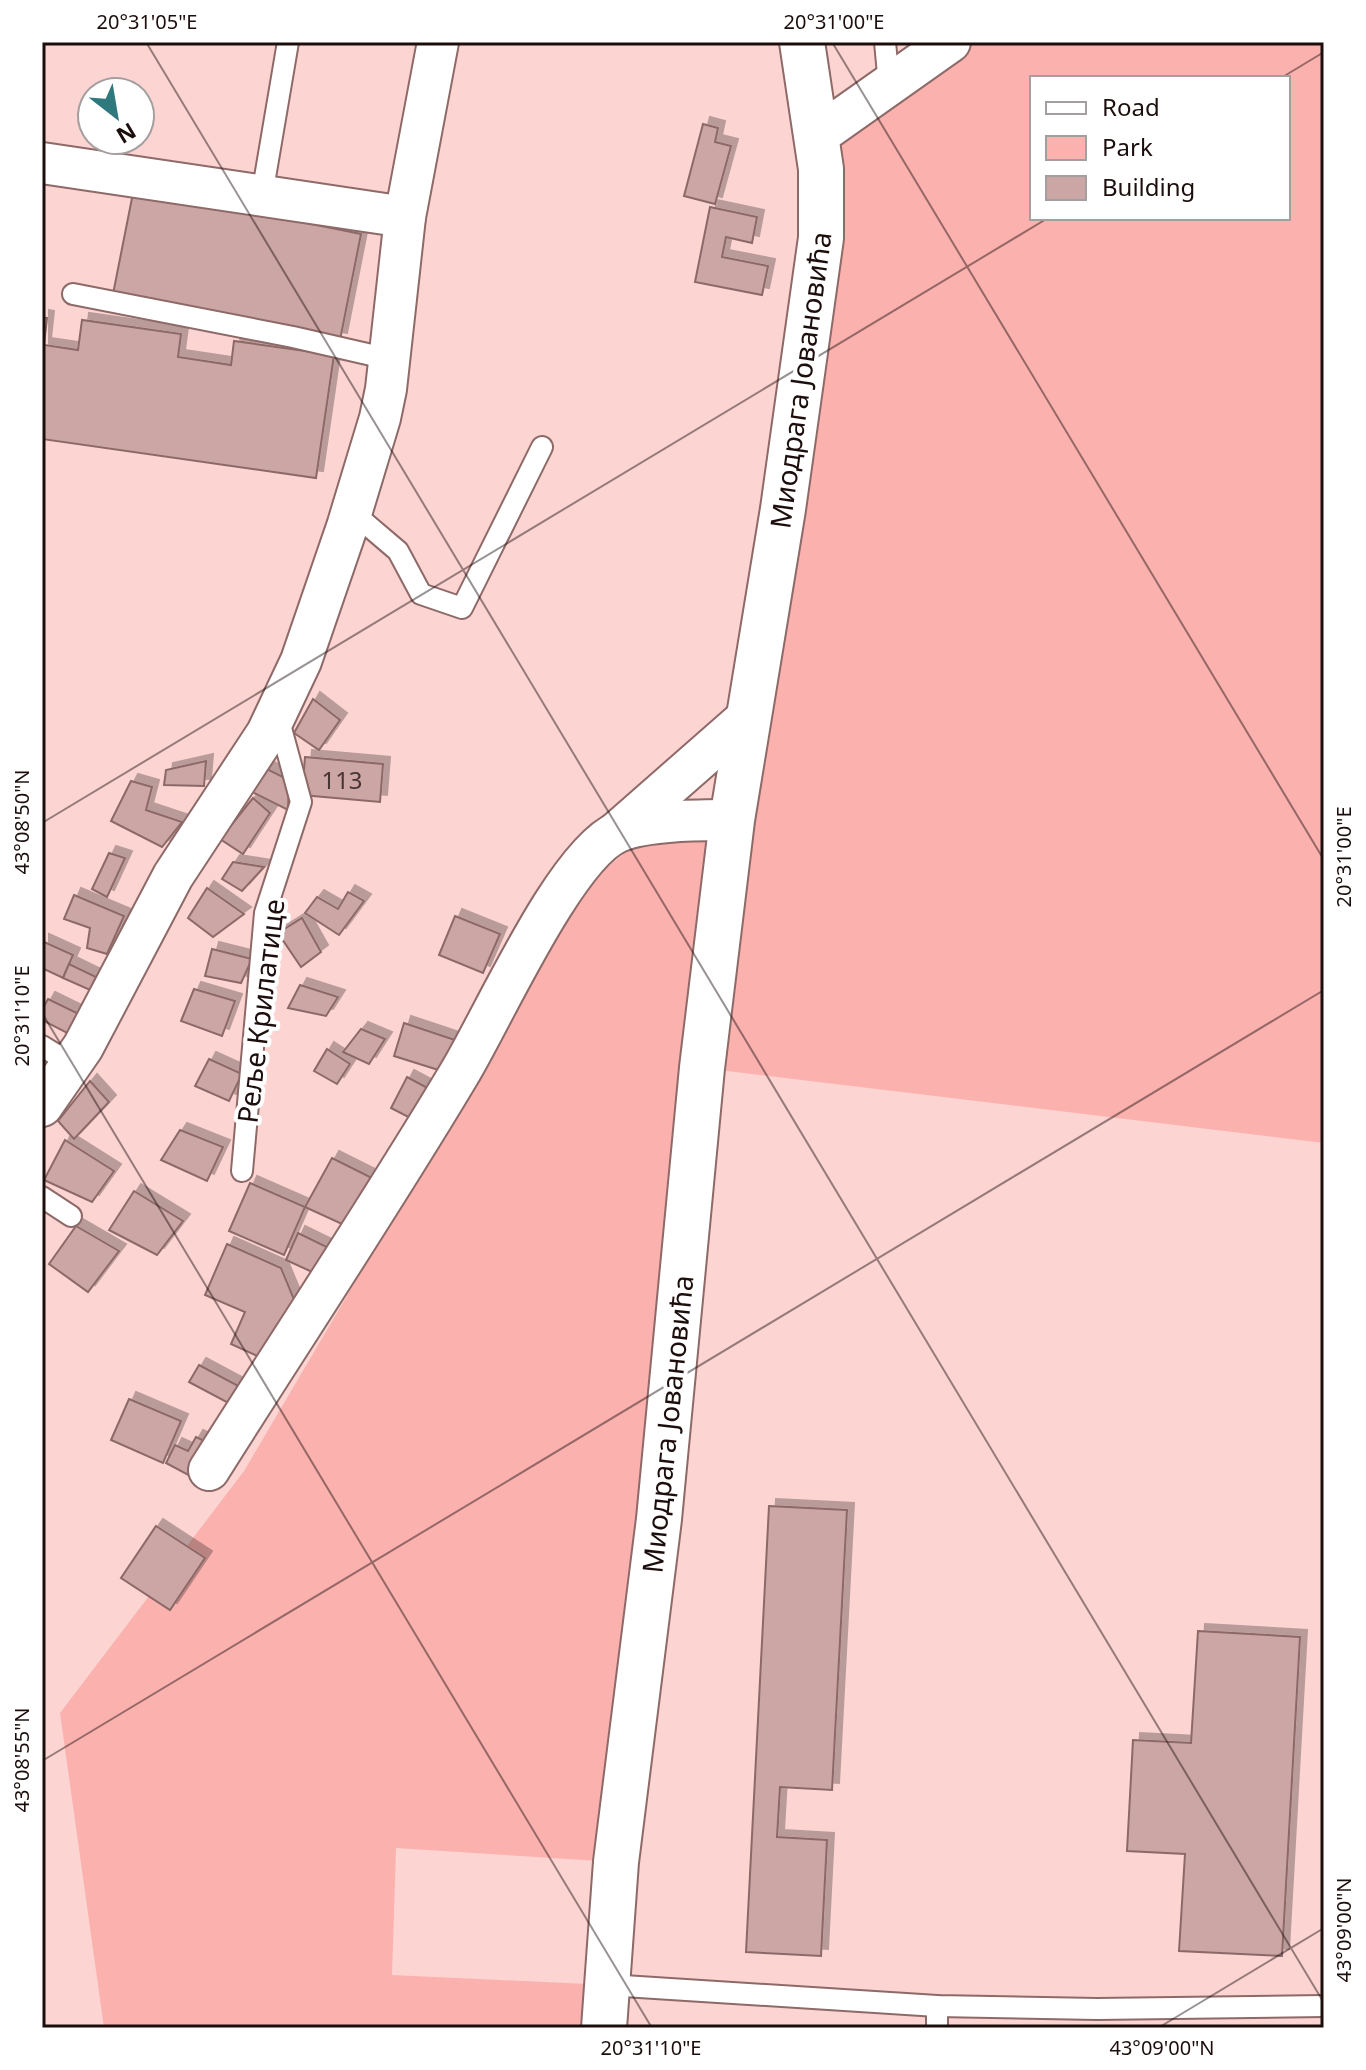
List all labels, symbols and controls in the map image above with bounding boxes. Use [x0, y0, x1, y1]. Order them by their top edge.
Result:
text: 20°31'05"E [97, 8, 197, 35]
text: 20°31'00"E [784, 8, 884, 35]
north arrow [76, 76, 156, 156]
legend [1030, 76, 1290, 220]
text: Road [1102, 90, 1160, 123]
text: N [111, 117, 142, 151]
text: Park [1102, 130, 1153, 163]
text: Building [1102, 170, 1195, 203]
street label: Миодрага Јовановића [760, 229, 840, 531]
house number: 113 [321, 763, 363, 796]
text: 43°08'50"N [8, 769, 35, 875]
text: 20°31'00"E [1330, 807, 1357, 907]
street label: Реље Крилатице [227, 897, 293, 1125]
text: 20°31'10"E [8, 966, 35, 1066]
street label: Миодрага Јовановића [632, 1273, 702, 1575]
text: 43°08'55"N [8, 1707, 35, 1813]
text: 43°09'00"N [1330, 1877, 1357, 1983]
text: 20°31'10"E [601, 2034, 701, 2061]
text: 43°09'00"N [1109, 2034, 1215, 2061]

